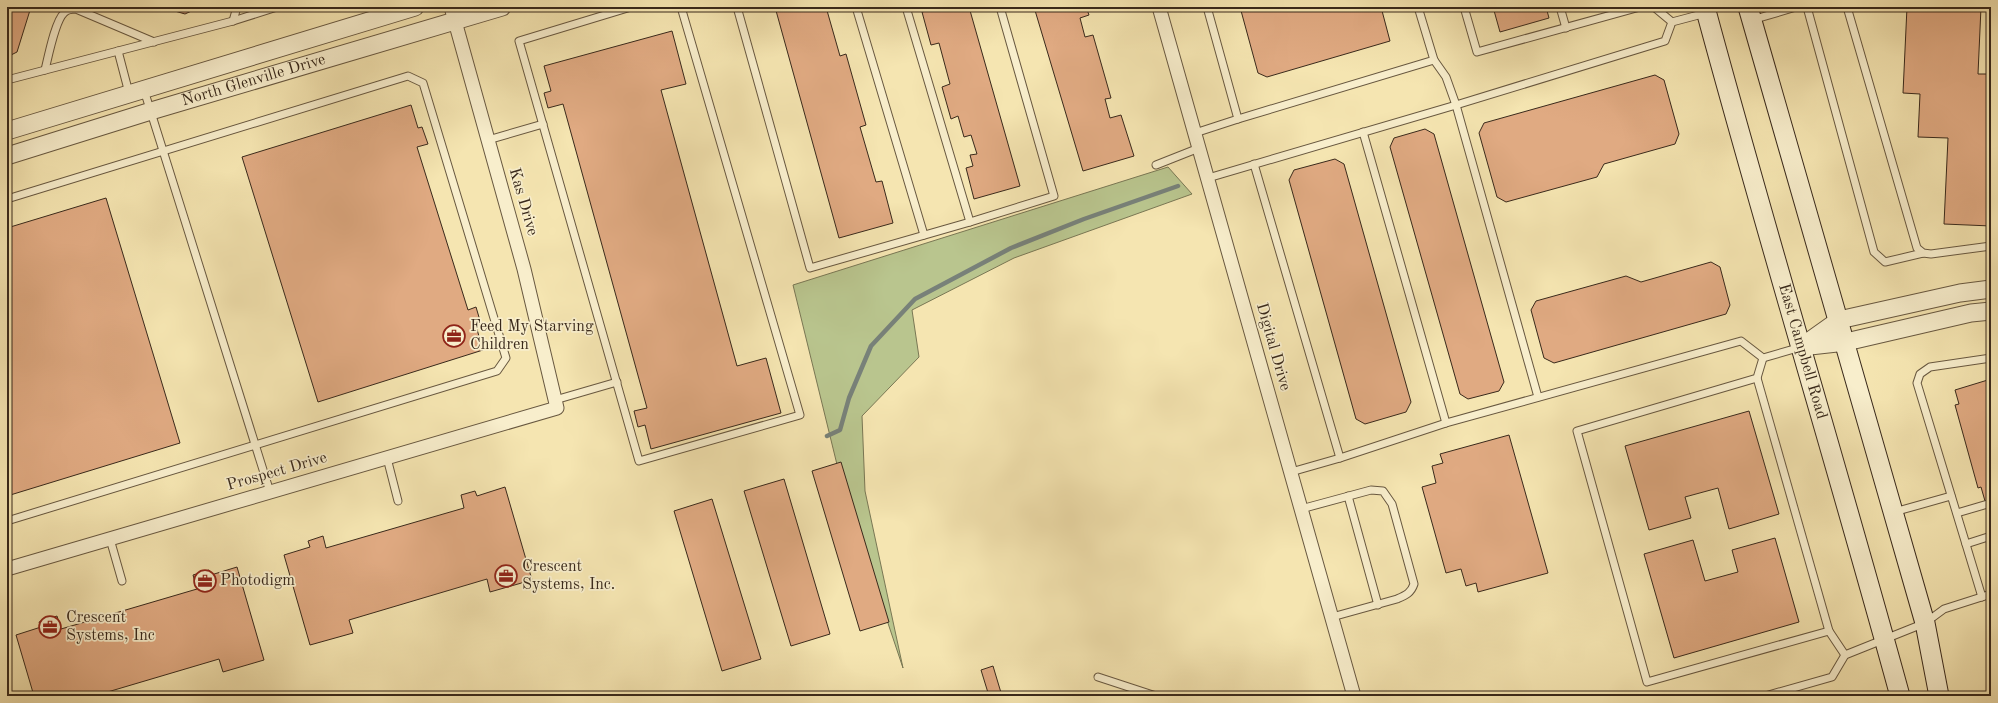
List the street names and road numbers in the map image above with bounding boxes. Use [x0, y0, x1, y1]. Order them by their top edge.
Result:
street label: North Glenville Drive [180, 52, 328, 109]
street label: Kas Drive [506, 166, 540, 238]
street label: East Campbell Road [1775, 282, 1829, 421]
street label: Digital Drive [1253, 301, 1293, 393]
street label: Prospect Drive [225, 450, 329, 494]

